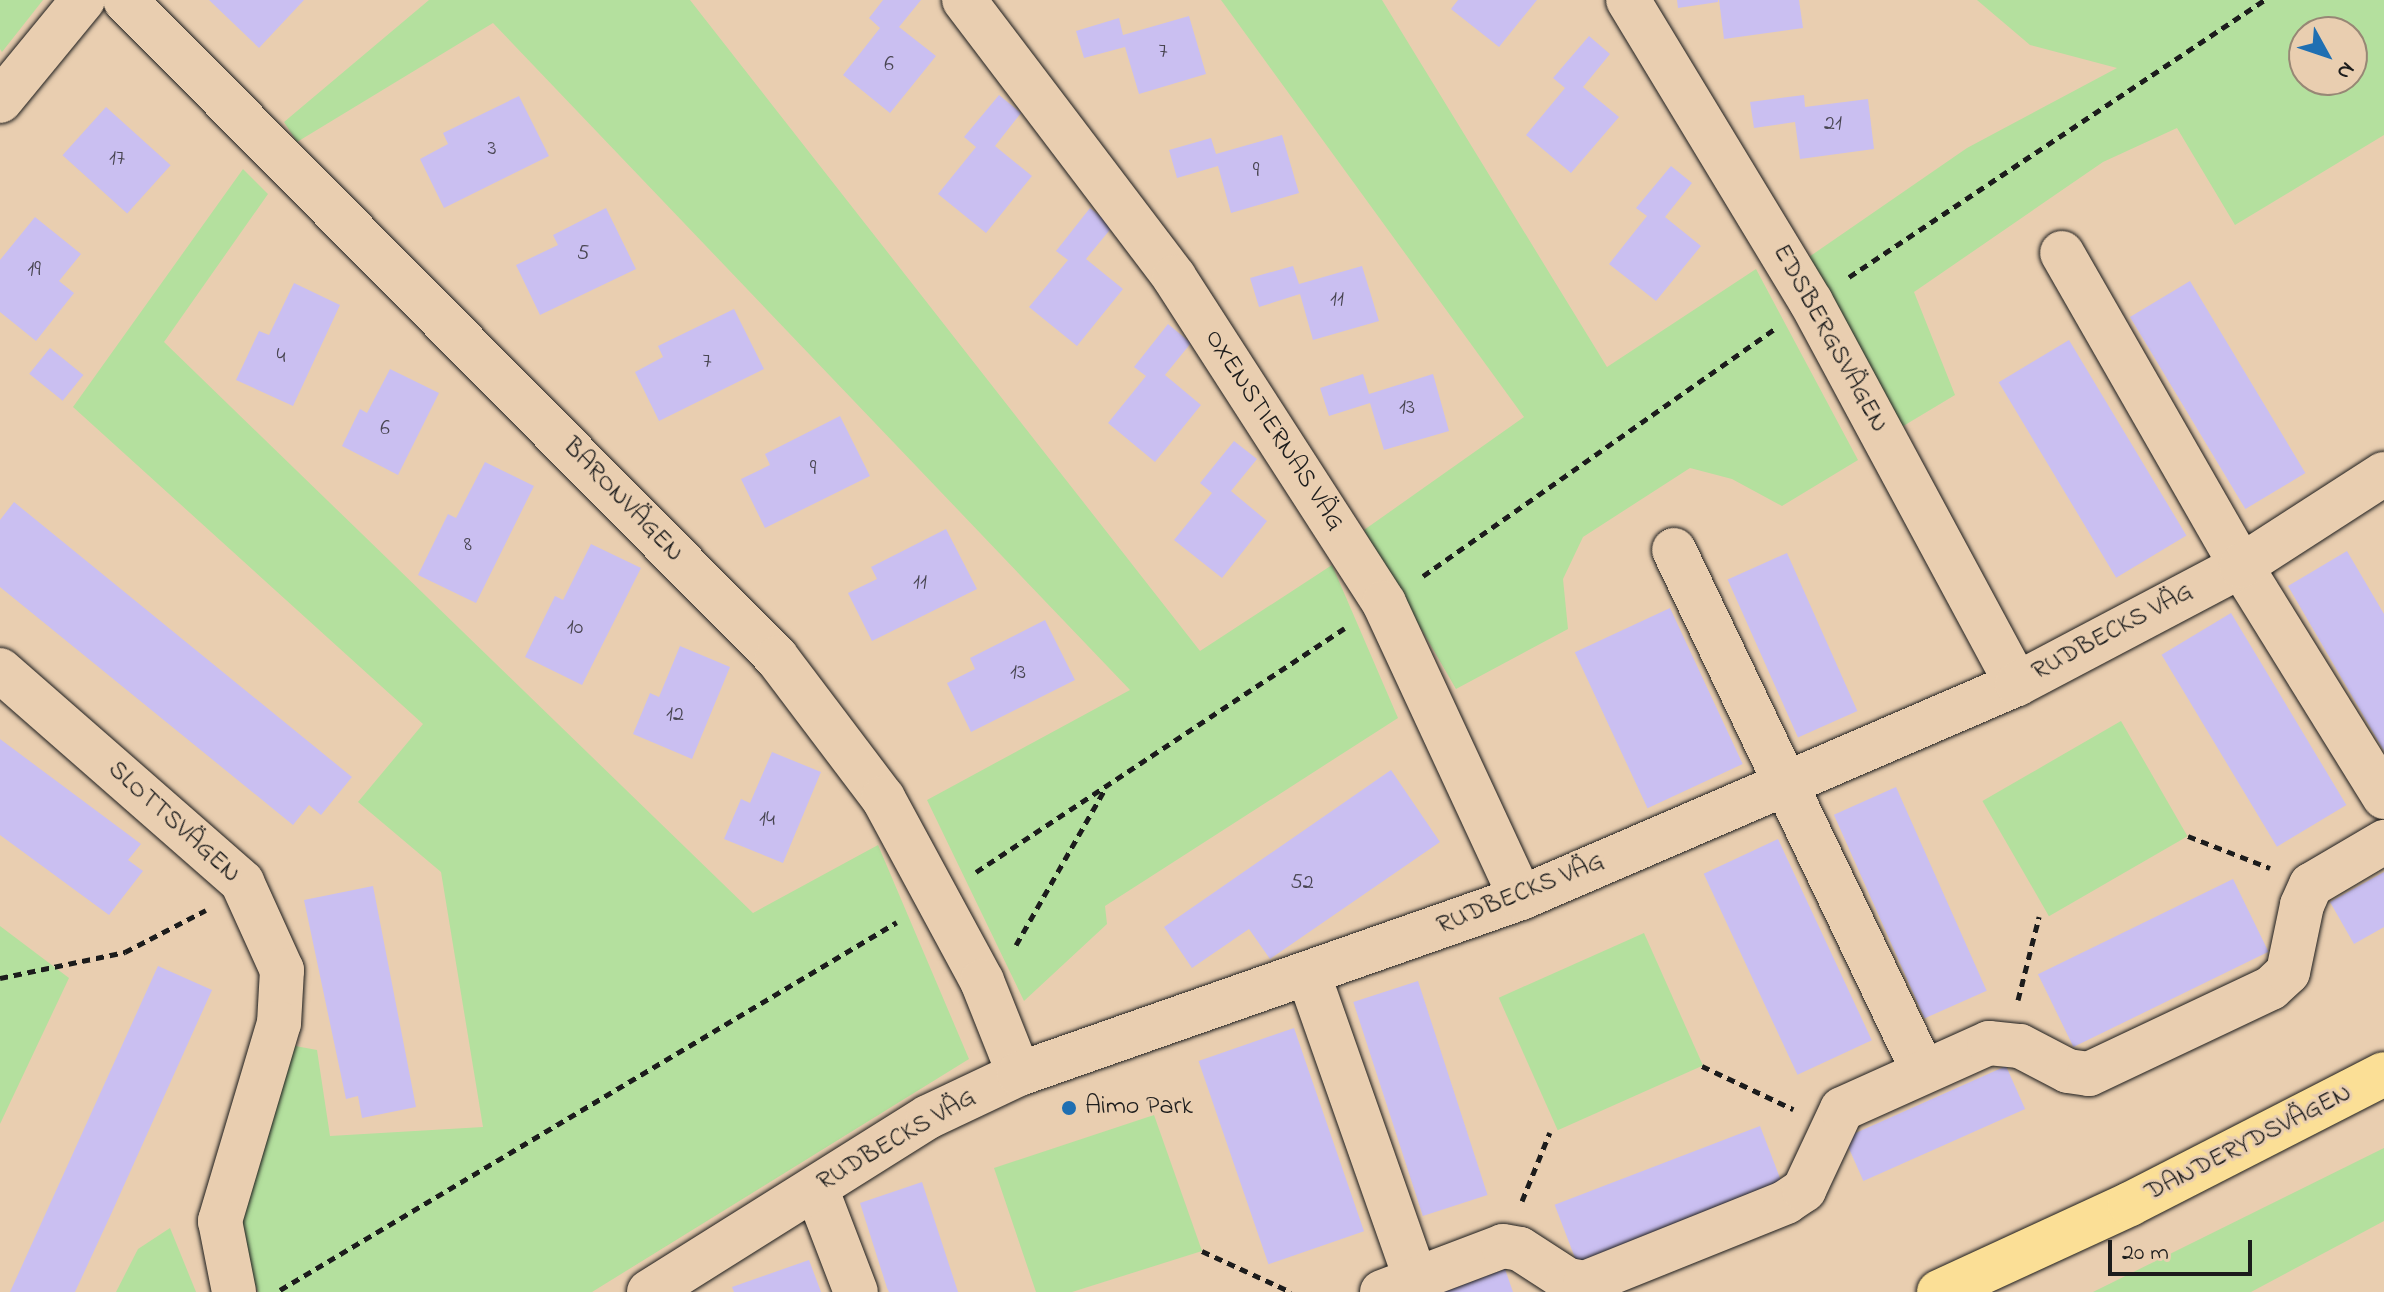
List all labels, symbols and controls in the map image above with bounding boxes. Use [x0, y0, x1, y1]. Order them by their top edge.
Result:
north arrow [2288, 16, 2368, 96]
house number: 7 [1158, 40, 1168, 66]
house number: 6 [884, 53, 894, 79]
text: N [2328, 54, 2362, 86]
house number: 21 [1824, 112, 1842, 138]
house number: 3 [487, 137, 497, 163]
house number: 17 [109, 147, 125, 173]
house number: 9 [1253, 159, 1259, 185]
street label: EDSBERGSVÄGEN [1764, 239, 1894, 439]
house number: 5 [577, 242, 589, 268]
house number: 19 [27, 258, 41, 284]
house number: 11 [1330, 288, 1344, 314]
street label: OXENSTIERNAS VÄG [1196, 325, 1350, 537]
house number: 4 [276, 345, 286, 371]
house number: 7 [702, 350, 712, 376]
house number: 13 [1399, 396, 1415, 422]
house number: 6 [380, 417, 390, 443]
street label: BARONVÄGEN [555, 432, 689, 570]
house number: 9 [810, 457, 816, 483]
house number: 8 [464, 533, 472, 559]
house number: 11 [913, 571, 927, 597]
street label: RUDBECKS VÄG [2027, 577, 2199, 689]
house number: 10 [567, 616, 583, 642]
house number: 13 [1010, 661, 1026, 687]
house number: 12 [666, 703, 684, 729]
street label: SLOTTSVÄGEN [100, 755, 246, 891]
house number: 14 [759, 808, 775, 834]
street label: RUDBECKS VÄG [1433, 847, 1609, 943]
house number: 52 [1290, 871, 1314, 897]
street label: DANDERYDSVÄGEN [2141, 1078, 2357, 1210]
street label: RUDBECKS VÄG [812, 1083, 982, 1199]
place label: Aimo Park [1085, 1092, 1193, 1124]
marker: Aimo Park [1060, 1099, 1078, 1117]
scale bar [2112, 1224, 2256, 1274]
text: 20 m [2122, 1236, 2169, 1271]

